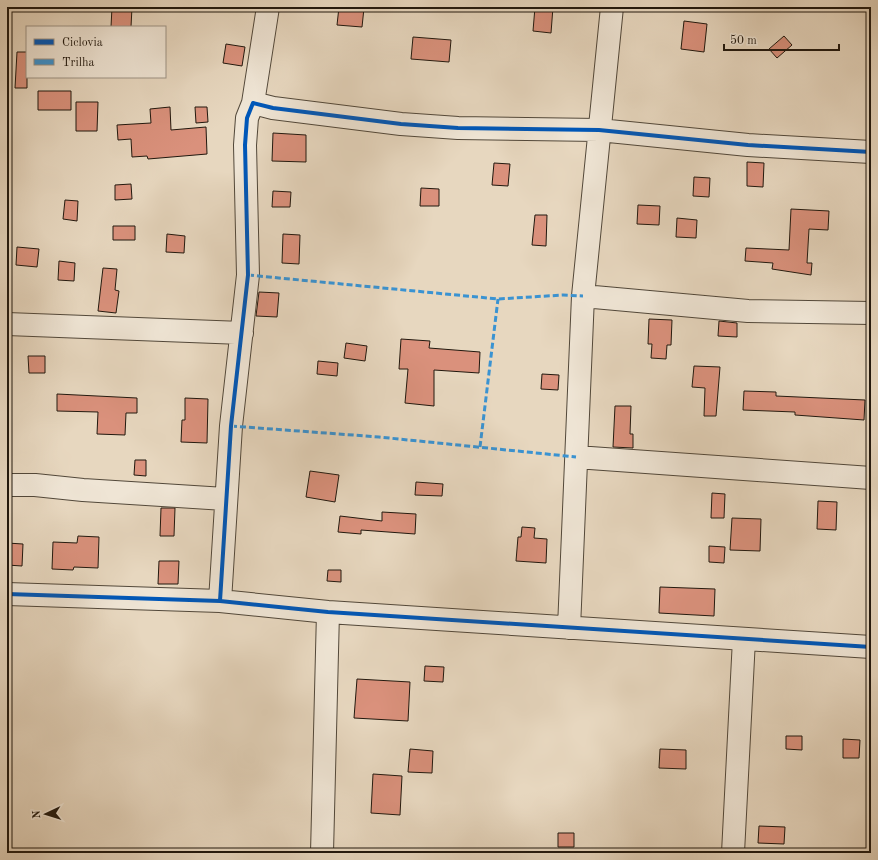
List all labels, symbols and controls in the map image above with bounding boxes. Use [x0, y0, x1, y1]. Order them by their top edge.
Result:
legend [26, 26, 166, 78]
scale bar [724, 26, 839, 52]
text: 50 m [730, 34, 757, 47]
text: Ciclovia [62, 37, 103, 49]
text: Trilha [62, 57, 94, 69]
north arrow [26, 794, 66, 834]
text: N [32, 809, 43, 819]

